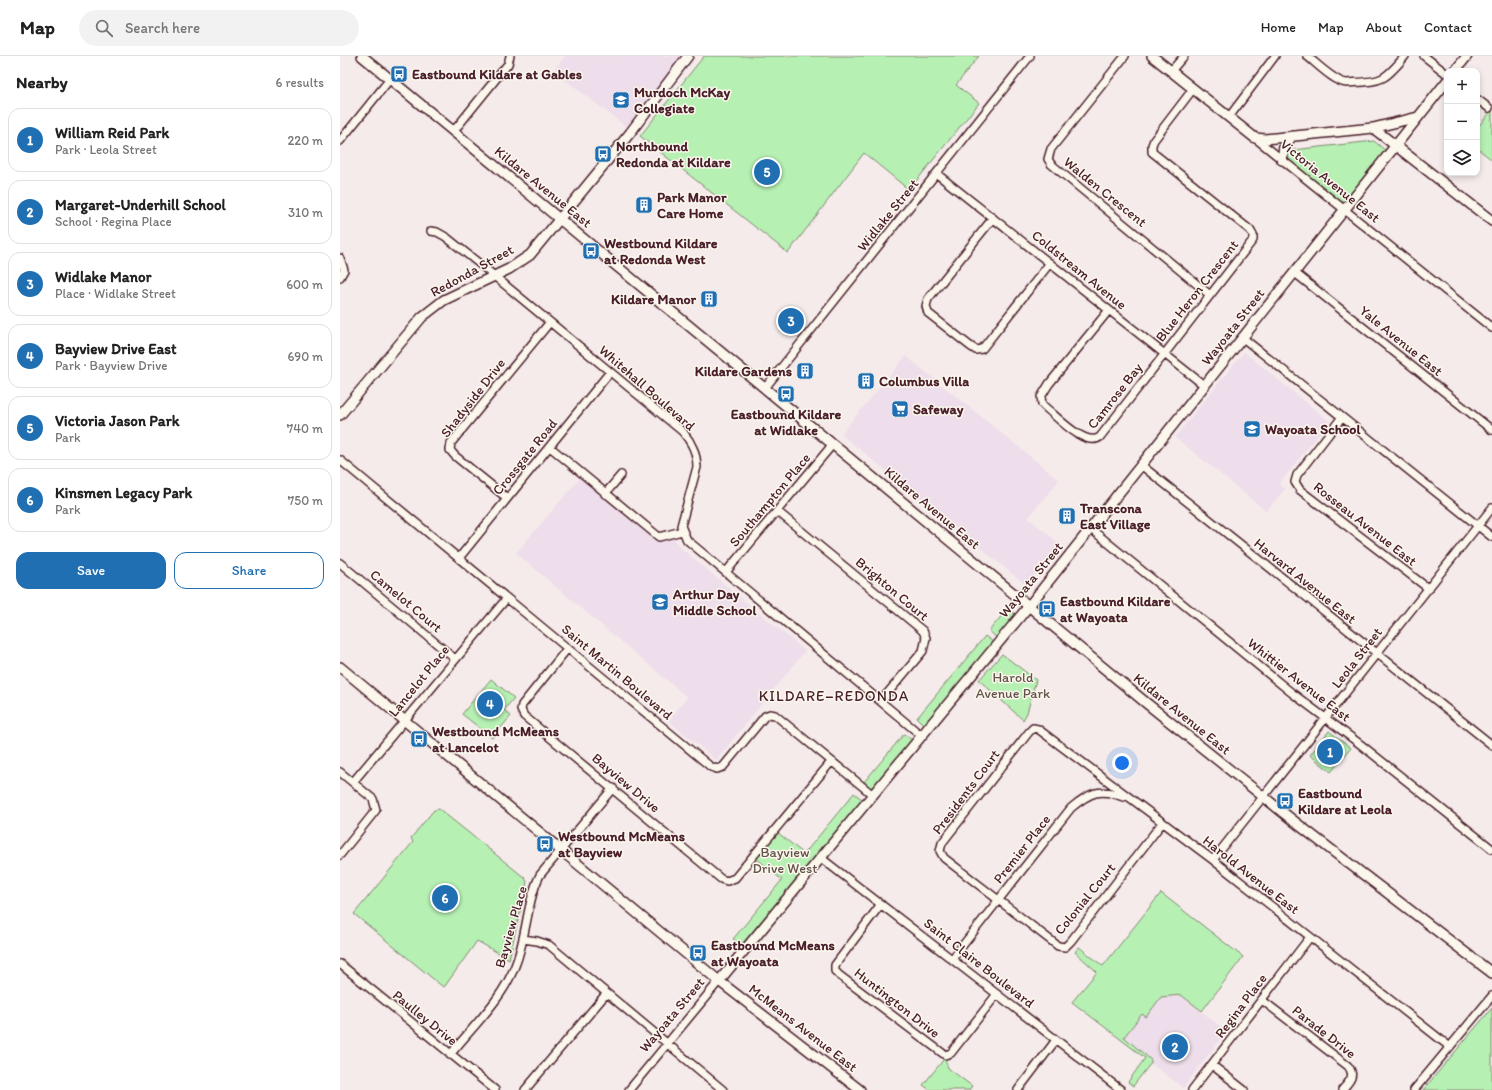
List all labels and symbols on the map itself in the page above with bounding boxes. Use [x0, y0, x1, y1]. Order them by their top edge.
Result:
bus stop icon: Eastbound Kildare at Gables [389, 64, 409, 84]
place label: Eastbound Kildare at Gables [412, 66, 582, 83]
place label: Murdoch McKay Collegiate [634, 84, 731, 117]
school or university icon: Murdoch McKay Collegiate [611, 90, 631, 110]
street label: Victoria Avenue East [1277, 136, 1383, 226]
place label: Northbound Redonda at Kildare [616, 138, 731, 171]
street label: Kildare Avenue East [491, 143, 595, 231]
bus stop icon: Northbound Redonda at Kildare [593, 144, 613, 164]
street label: Walden Crescent [1060, 153, 1150, 231]
pin: 5 [754, 157, 780, 187]
street label: Widlake Street [854, 175, 922, 255]
place label: Park Manor Care Home [657, 189, 727, 222]
building icon: Park Manor Care Home [634, 195, 654, 215]
street label: Coldstream Avenue [1028, 227, 1130, 314]
place label: Westbound Kildare at Redonda West [604, 235, 718, 268]
street label: Blue Heron Crescent [1152, 237, 1242, 345]
street label: Redonda Street [427, 241, 517, 301]
bus stop icon: Westbound Kildare at Redonda West [581, 241, 601, 261]
street label: Wayoata Street [1198, 285, 1268, 369]
building icon: Kildare Manor [699, 289, 719, 309]
place label: Kildare Manor [611, 291, 697, 308]
street label: Yale Avenue East [1356, 302, 1446, 380]
pin: 3 [778, 306, 804, 336]
street label: Whitehall Boulevard [595, 342, 699, 435]
street label: Shadyside Drive [437, 355, 509, 441]
street label: Camrose Bay [1084, 359, 1146, 433]
building icon: Kildare Gardens [795, 361, 815, 381]
place label: Kildare Gardens [695, 363, 792, 380]
building icon: Columbus Villa [856, 371, 876, 391]
place label: Columbus Villa [879, 373, 969, 390]
bus stop icon: Eastbound Kildare at Widlake [776, 384, 796, 404]
supermarket icon: Safeway [890, 399, 910, 419]
place label: Safeway [913, 401, 964, 418]
place label: Eastbound Kildare at Widlake [731, 406, 841, 439]
street label: Crossgate Road [489, 415, 561, 499]
school or university icon: Wayoata School [1242, 419, 1262, 439]
place label: Wayoata School [1265, 421, 1361, 438]
street label: Southampton Place [726, 450, 814, 550]
street label: Kildare Avenue East [881, 463, 983, 553]
street label: Rosseau Avenue East [1310, 478, 1420, 570]
place label: Transcona East Village [1079, 500, 1151, 533]
building icon: Transcona East Village [1057, 506, 1077, 526]
street label: Harvard Avenue East [1251, 535, 1359, 627]
street label: Wayoata Street [995, 539, 1067, 621]
street label: Brighton Court [852, 553, 932, 625]
street label: Camelot Court [367, 566, 445, 636]
place label: Arthur Day Middle School [672, 586, 757, 619]
school or university icon: Arthur Day Middle School [650, 592, 670, 612]
place label: Eastbound Kildare at Wayoata [1060, 593, 1171, 626]
bus stop icon: Eastbound Kildare at Wayoata [1037, 599, 1057, 619]
street label: Saint Martin Boulevard [558, 621, 676, 724]
street label: Leola Street [1328, 624, 1386, 692]
street label: Whittier Avenue East [1244, 635, 1354, 725]
street label: Lancelot Place [385, 641, 453, 720]
park label: Harold Avenue Park [976, 669, 1051, 702]
street label: Kildare Avenue East [1130, 670, 1234, 758]
district label: KILDARE–REDONDA [759, 687, 909, 705]
pin: 4 [477, 689, 503, 719]
place label: Westbound McMeans at Lancelot [432, 723, 559, 756]
bus stop icon: Westbound McMeans at Lancelot [409, 729, 429, 749]
pin: 1 [1317, 737, 1343, 767]
street label: Presidents Court [929, 746, 1003, 838]
street label: Bayview Drive [588, 750, 664, 817]
your location [1112, 753, 1132, 773]
place label: Eastbound Kildare at Leola [1298, 785, 1393, 818]
bus stop icon: Eastbound Kildare at Leola [1275, 791, 1295, 811]
street label: Premier Place [990, 811, 1054, 887]
place label: Westbound McMeans at Bayview [558, 828, 685, 861]
street label: Harold Avenue East [1199, 832, 1303, 918]
bus stop icon: Westbound McMeans at Bayview [535, 834, 555, 854]
park label: Bayview Drive West [753, 844, 817, 877]
street label: Colonial Court [1051, 860, 1119, 938]
pin: 6 [432, 883, 458, 913]
street label: Bayview Place [491, 884, 531, 970]
street label: Saint Claire Boulevard [920, 915, 1038, 1012]
place label: Eastbound McMeans at Wayoata [711, 937, 835, 970]
bus stop icon: Eastbound McMeans at Wayoata [688, 943, 708, 963]
street label: Huntington Drive [851, 964, 944, 1042]
street label: Regina Place [1211, 970, 1271, 1042]
street label: Wayoata Street [636, 974, 708, 1056]
street label: McMeans Avenue East [745, 980, 861, 1076]
street label: Paulley Drive [389, 987, 461, 1050]
street label: Parade Drive [1289, 1002, 1360, 1062]
pin: 2 [1162, 1032, 1188, 1062]

